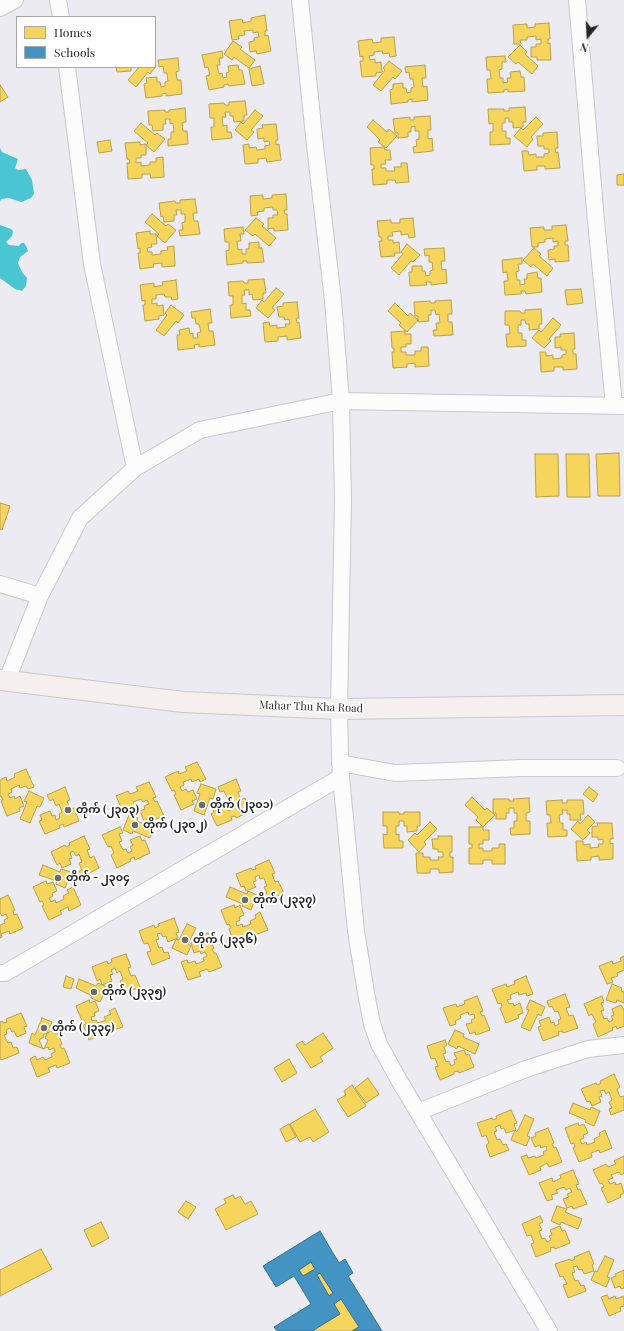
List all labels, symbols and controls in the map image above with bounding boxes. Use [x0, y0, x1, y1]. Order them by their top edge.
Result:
legend [16, 16, 156, 68]
north arrow [568, 16, 608, 56]
text: Homes [54, 24, 92, 40]
text: N [578, 40, 590, 56]
text: Schools [54, 44, 95, 60]
street label: Mahar Thu Kha Road [259, 699, 363, 715]
place label: တိုက် (၂၃၀၁) [210, 798, 273, 812]
marker: တိုက် (၂၃၀၁) [197, 800, 207, 810]
place label: တိုက် (၂၃၀၃) [76, 803, 139, 817]
marker: တိုက် (၂၃၀၃) [63, 805, 73, 815]
place label: တိုက် (၂၃၀၂) [143, 818, 207, 832]
marker: တိုက် (၂၃၀၂) [130, 820, 140, 830]
place label: တိုက် - ၂၃၀၄ [66, 871, 130, 885]
marker: တိုက် - ၂၃၀၄ [53, 873, 63, 883]
place label: တိုက် (၂၃၃၇) [253, 893, 316, 907]
marker: တိုက် (၂၃၃၇) [240, 895, 250, 905]
place label: တိုက် (၂၃၃၆) [193, 933, 257, 947]
marker: တိုက် (၂၃၃၆) [180, 935, 190, 945]
place label: တိုက် (၂၃၃၅) [102, 985, 166, 999]
marker: တိုက် (၂၃၃၅) [89, 987, 99, 997]
place label: တိုက် (၂၃၃၄) [52, 1021, 115, 1035]
marker: တိုက် (၂၃၃၄) [39, 1023, 49, 1033]

